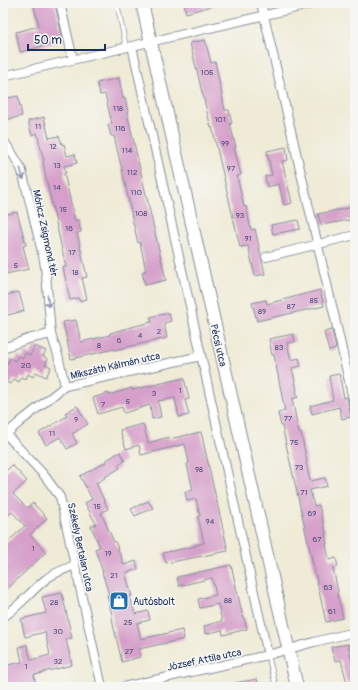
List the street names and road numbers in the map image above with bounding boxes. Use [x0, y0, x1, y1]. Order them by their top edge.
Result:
street label: Móricz Zsigmond tér [30, 189, 60, 278]
street label: Pécsi utca [207, 323, 229, 368]
street label: Mikszáth Kálmán utca [69, 350, 162, 382]
street label: Székely Bertalan utca [65, 502, 95, 593]
street label: József Attila utca [166, 646, 243, 674]

